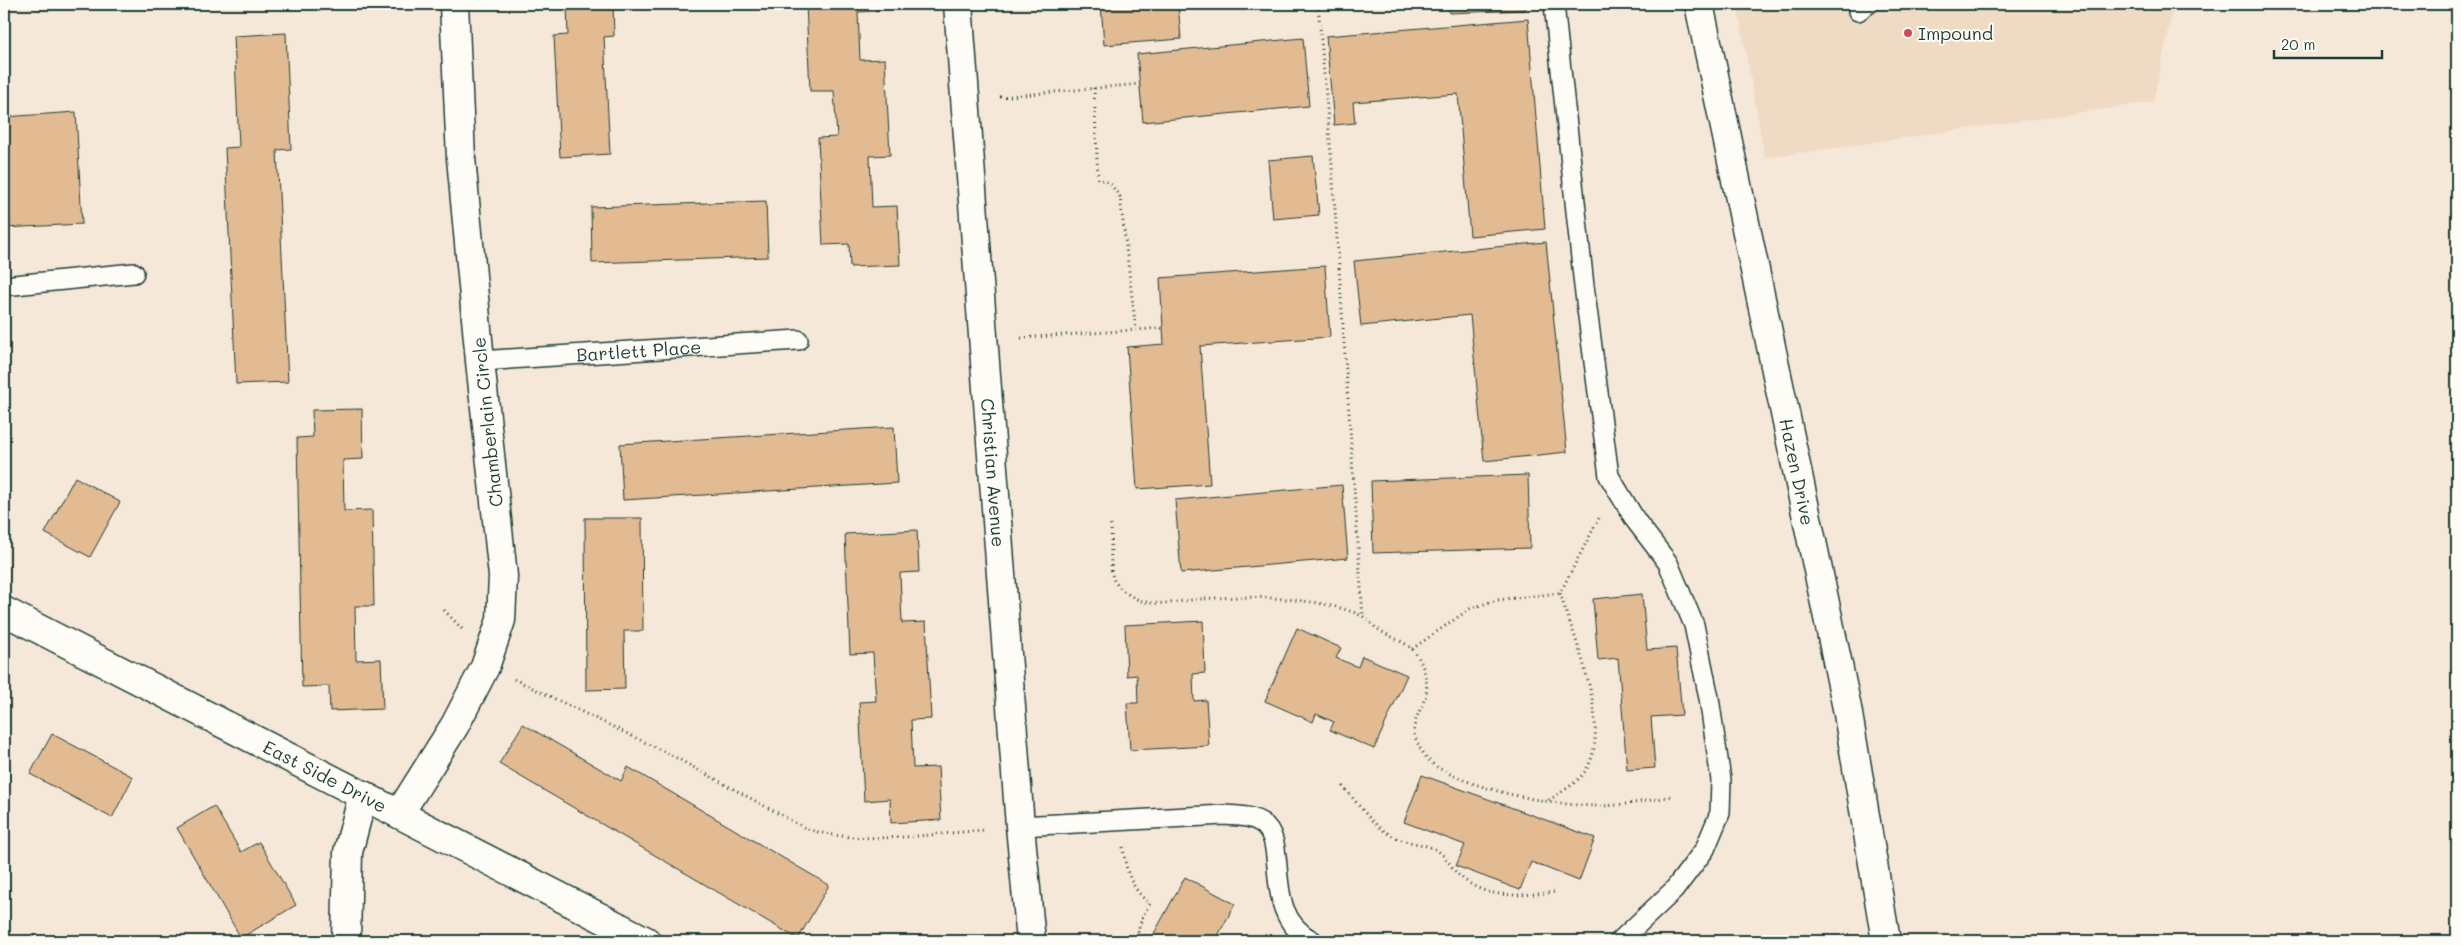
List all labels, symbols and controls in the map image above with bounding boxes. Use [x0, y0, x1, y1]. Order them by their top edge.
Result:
place label: Impound [1918, 21, 1993, 45]
marker: Impound [1902, 27, 1914, 39]
scale bar [2274, 28, 2381, 60]
text: 20 m [2281, 34, 2315, 54]
street label: Bartlett Place [575, 334, 702, 367]
street label: Chamberlain Circle [466, 336, 508, 508]
street label: Christian Avenue [976, 397, 1011, 548]
street label: Hazen Drive [1774, 416, 1820, 527]
street label: East Side Drive [259, 734, 391, 818]

